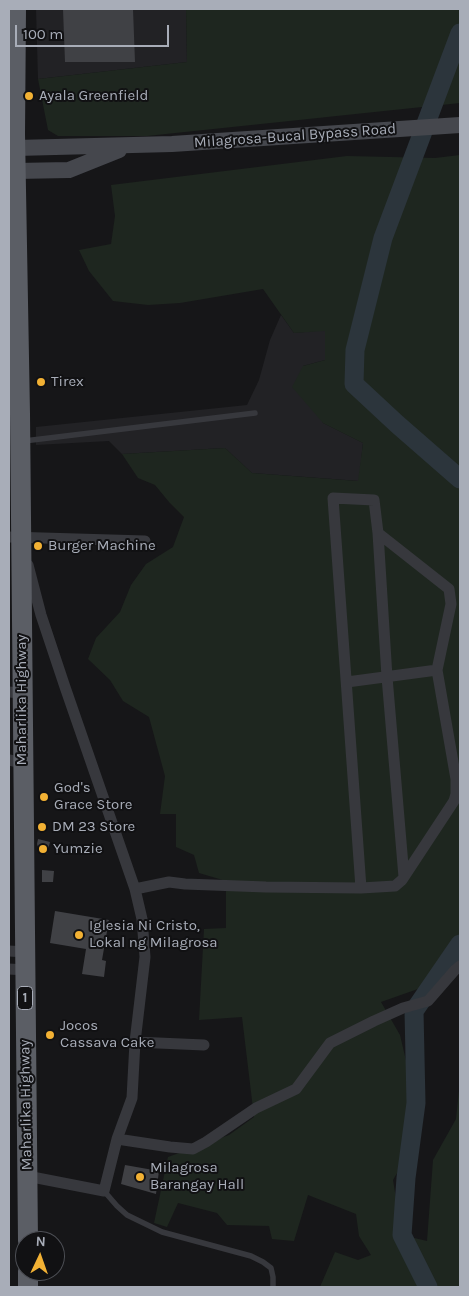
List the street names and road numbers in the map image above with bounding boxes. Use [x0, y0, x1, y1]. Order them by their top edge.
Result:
street label: Milagrosa-Bucal Bypass Road [193, 120, 397, 152]
street label: Maharlika Highway [13, 635, 31, 765]
road number: 1 [18, 986, 32, 1010]
street label: Maharlika Highway [16, 1039, 36, 1171]

